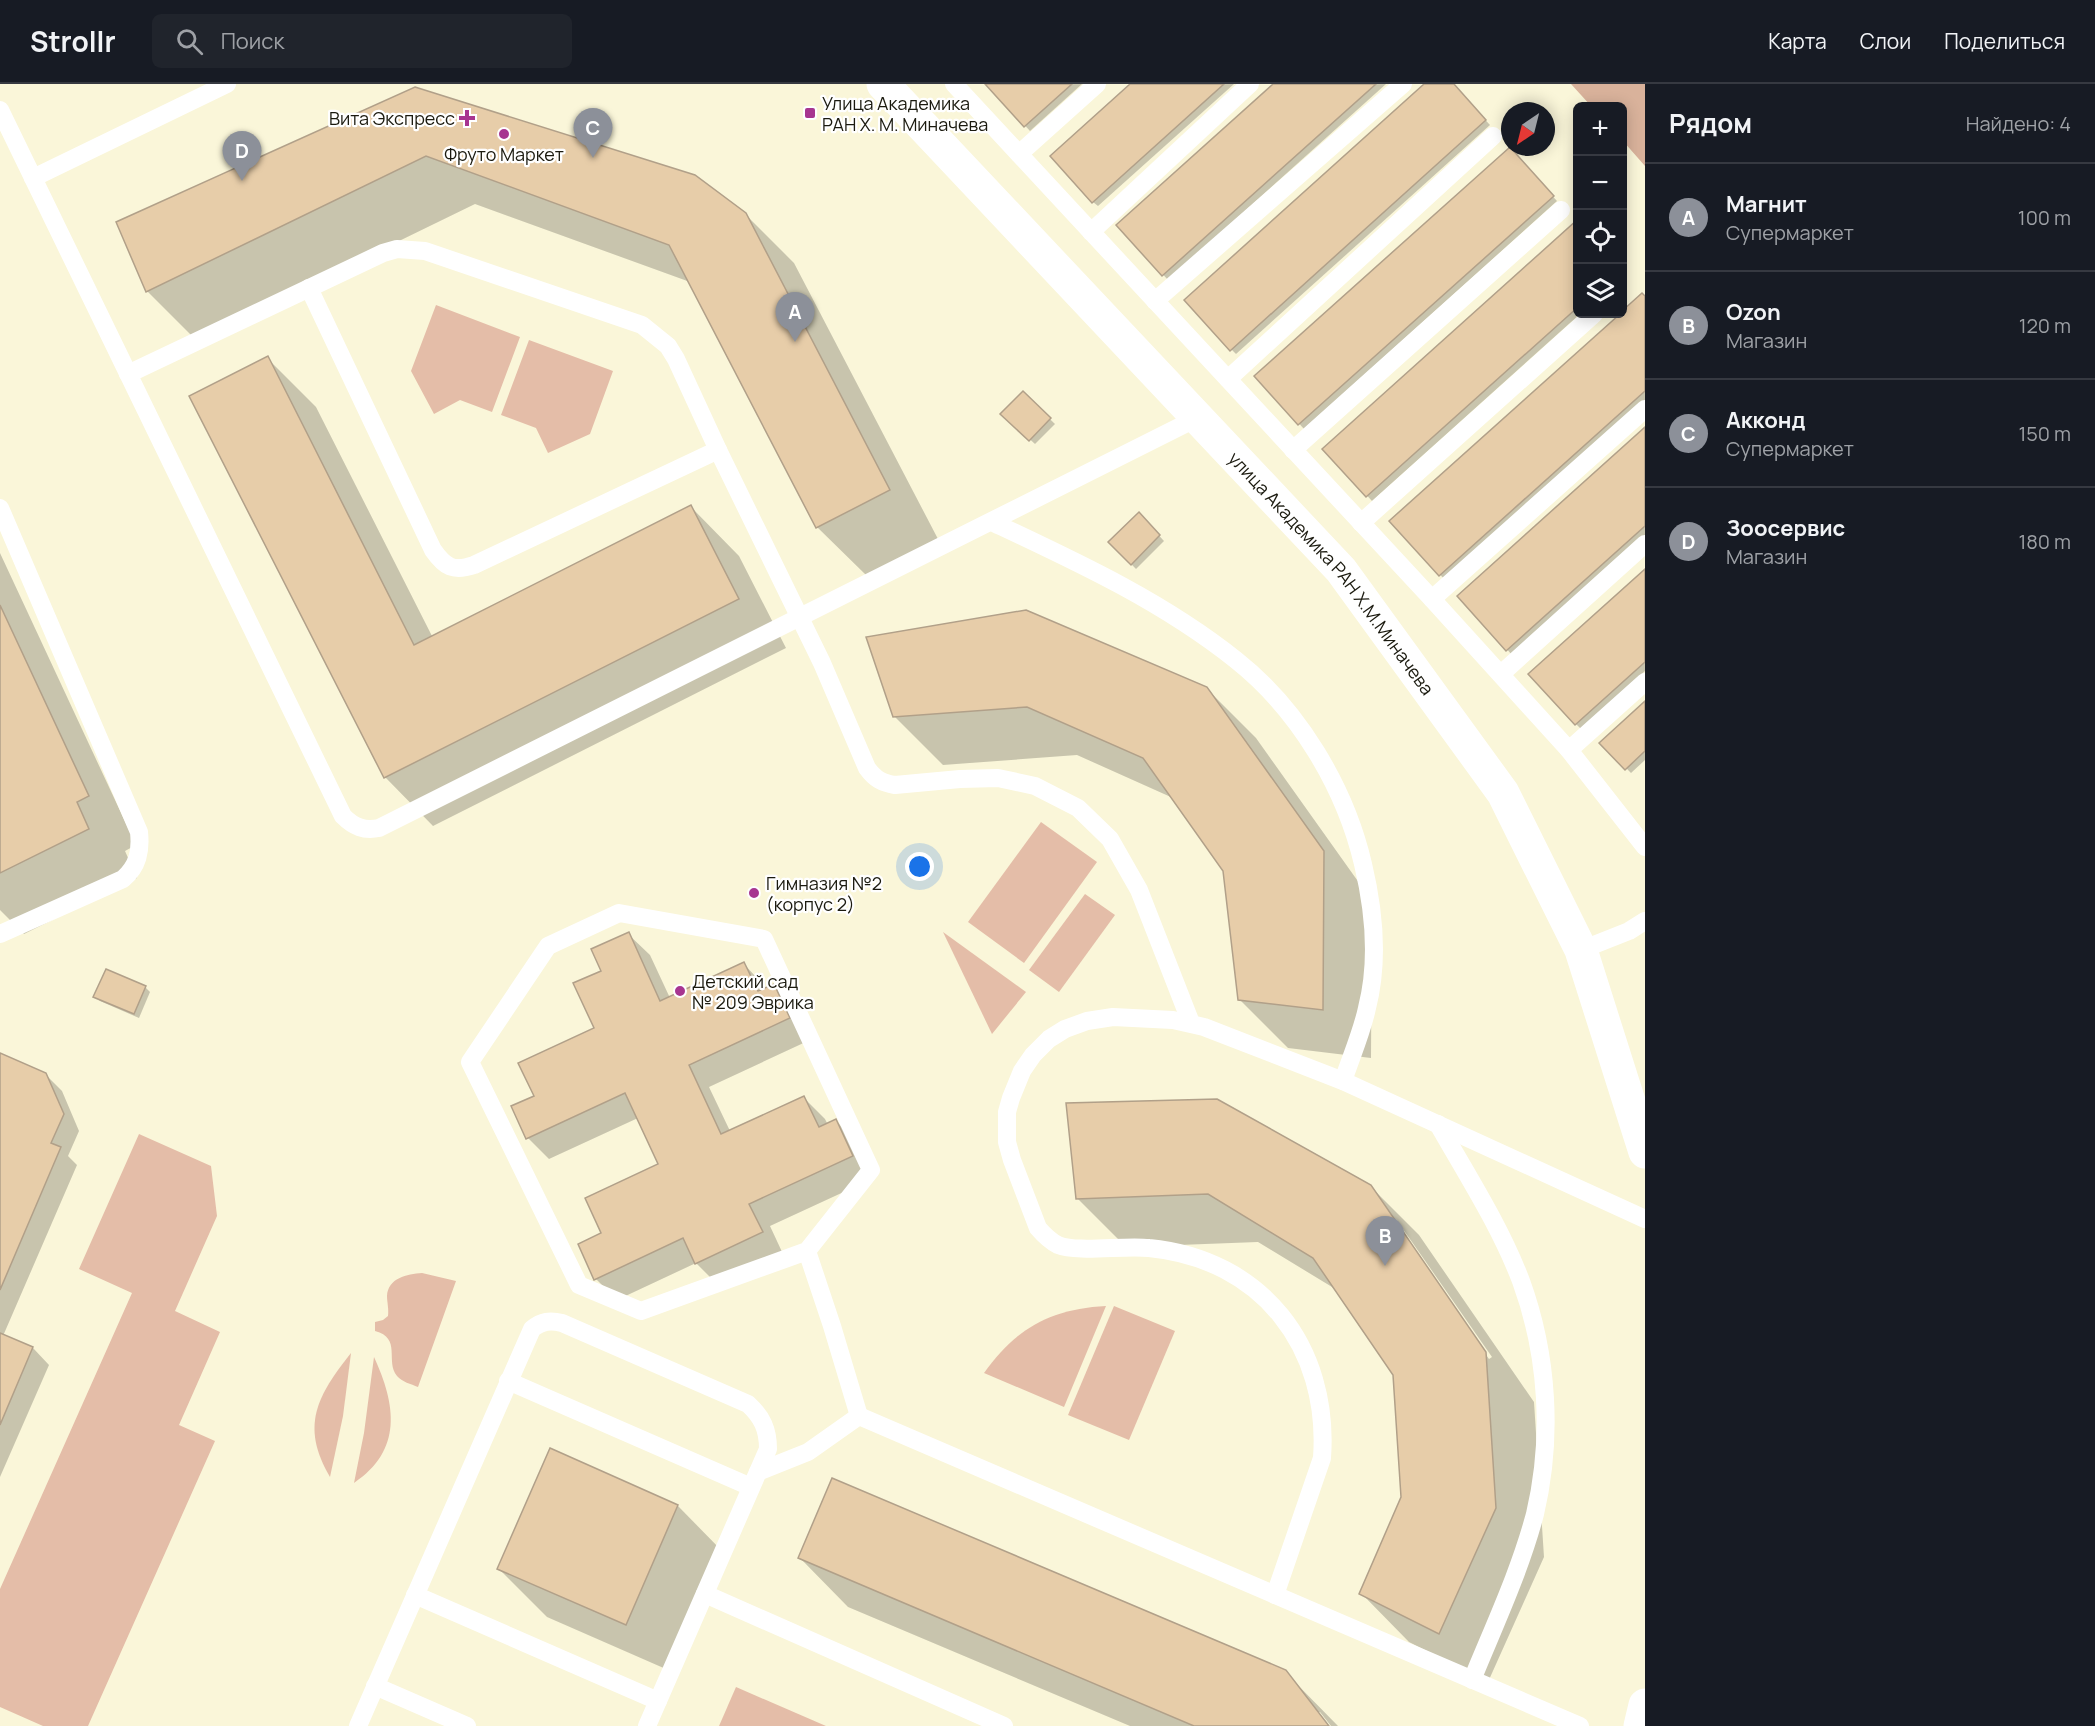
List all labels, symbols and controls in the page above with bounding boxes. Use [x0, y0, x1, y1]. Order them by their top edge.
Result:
search box [152, 14, 572, 68]
text: Strollr [30, 22, 116, 60]
icon: search [173, 25, 206, 58]
text: Поиск [221, 26, 284, 56]
text: Карта [1768, 27, 1827, 55]
text: Слои [1860, 27, 1911, 55]
text: Поделиться [1944, 27, 2065, 55]
place label: Улица Академика РАН Х. М. Миначева [822, 91, 988, 136]
north arrow [1501, 102, 1555, 156]
map controls [1573, 102, 1627, 318]
button: + [1573, 102, 1627, 156]
text: Рядом [1669, 105, 1752, 141]
place label: Вита Экспресс [329, 106, 455, 130]
marker: Улица Академика РАН Х. М. Миначева [803, 106, 817, 120]
pin: C [574, 109, 612, 158]
text: Найдено: 4 [1966, 110, 2071, 137]
marker: Вита Экспресс [460, 111, 474, 125]
marker: Фруто Маркет [497, 127, 511, 141]
pin: D [222, 132, 262, 181]
place label: Фруто Маркет [444, 142, 564, 166]
button: − [1573, 156, 1627, 210]
text: Магнит [1726, 189, 1807, 219]
text: A [1682, 204, 1695, 231]
text: 100 m [2018, 204, 2071, 231]
button: locate [1573, 210, 1627, 264]
text: Супермаркет [1726, 219, 1854, 246]
button: layers [1573, 264, 1627, 318]
pin: A [776, 292, 814, 342]
text: Ozon [1726, 297, 1781, 327]
text: B [1682, 312, 1695, 339]
text: 120 m [2019, 312, 2071, 339]
text: Магазин [1726, 327, 1807, 354]
text: Акконд [1726, 405, 1805, 435]
text: C [1681, 420, 1696, 447]
text: 150 m [2018, 420, 2071, 447]
text: Супермаркет [1726, 435, 1854, 462]
street label: улица Академика РАН Х.М.Миначева [1223, 446, 1440, 699]
text: Зоосервис [1726, 513, 1845, 543]
text: D [1681, 528, 1696, 555]
text: 180 m [2018, 528, 2071, 555]
text: Магазин [1726, 543, 1807, 570]
your location [905, 852, 934, 881]
place label: Гимназия №2 (корпус 2) [766, 871, 882, 916]
marker: Гимназия №2 (корпус 2) [747, 886, 761, 900]
place label: Детский сад № 209 Эврика [692, 969, 814, 1014]
marker: Детский сад № 209 Эврика [673, 984, 687, 998]
pin: B [1366, 1216, 1404, 1266]

